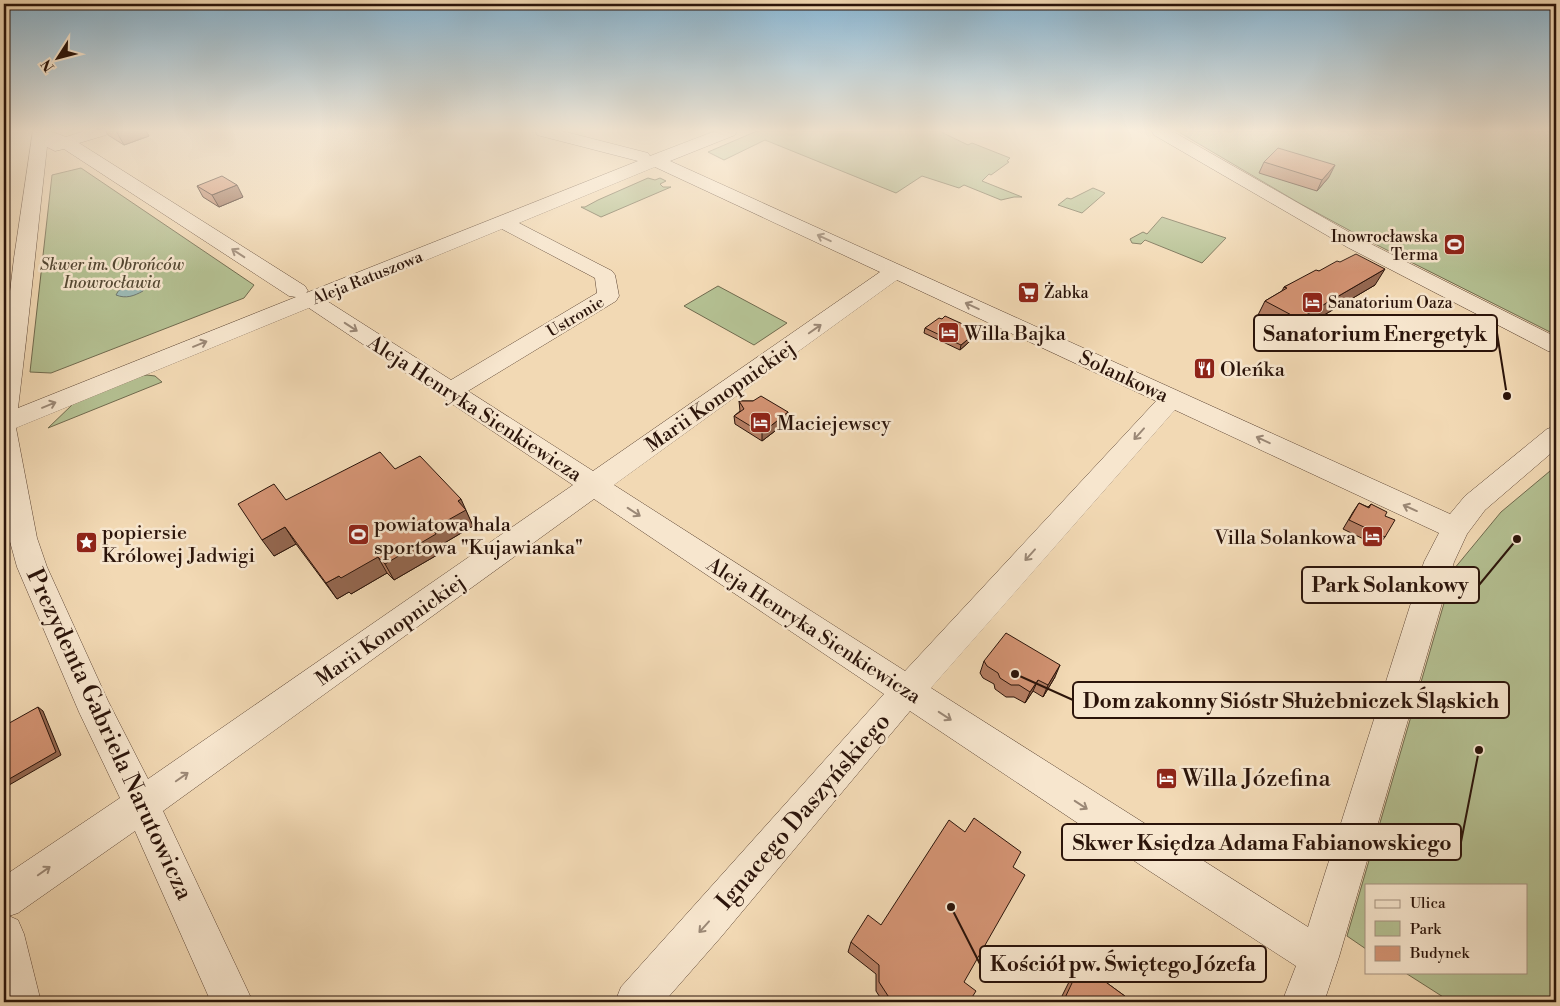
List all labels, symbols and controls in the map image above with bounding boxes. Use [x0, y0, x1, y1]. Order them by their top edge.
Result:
north arrow [32, 32, 82, 82]
text: N [38, 55, 59, 75]
place label: Inowrocławska Terma [1331, 227, 1439, 265]
one-way arrow [817, 233, 832, 243]
sports icon: Inowrocławska Terma [1442, 233, 1466, 257]
street label: Aleja Ratuszowa [308, 246, 426, 310]
one-way arrow [231, 248, 245, 258]
park label: Skwer im. Obrońców Inowrocławia [40, 255, 184, 293]
supermarket icon: Żabka [1016, 280, 1040, 304]
place label: Żabka [1044, 281, 1089, 303]
hotel icon: Sanatorium Oaza [1300, 290, 1324, 314]
street label: Ustronie [543, 292, 608, 342]
place label: Sanatorium Oaza [1328, 293, 1454, 313]
one-way arrow [965, 301, 980, 311]
callout: Sanatorium Energetyk [1254, 315, 1497, 351]
hotel icon: Willa Bajka [936, 321, 960, 345]
one-way arrow [344, 322, 358, 332]
place label: Willa Bajka [963, 322, 1067, 347]
text: Sanatorium Energetyk [1263, 322, 1488, 348]
one-way arrow [807, 324, 821, 334]
street label: Aleja Henryka Sienkiewicza [362, 330, 587, 488]
street label: Marii Konopnickiej [641, 336, 800, 458]
one-way arrow [192, 339, 207, 349]
street label: Solankowa [1075, 346, 1173, 409]
restaurant icon: Oleńka [1192, 357, 1216, 381]
place label: Oleńka [1220, 358, 1286, 383]
one-way arrow [41, 400, 56, 409]
hotel icon: Maciejewscy [749, 411, 773, 435]
place label: Maciejewscy [777, 412, 891, 437]
one-way arrow [1133, 428, 1145, 441]
one-way arrow [1255, 434, 1270, 444]
one-way arrow [1403, 502, 1418, 512]
one-way arrow [626, 507, 640, 517]
place label: powiatowa hala sportowa "Kujawianka" [374, 513, 583, 561]
place label: popiersie Królowej Jadwigi [102, 521, 255, 569]
sports icon: powiatowa hala sportowa "Kujawianka" [346, 523, 370, 547]
hotel icon: Villa Solankowa [1360, 525, 1384, 549]
place label: Villa Solankowa [1213, 526, 1357, 551]
place icon: popiersie Królowej Jadwigi [74, 531, 98, 555]
one-way arrow [1024, 548, 1036, 561]
street label: Aleja Henryka Sienkiewicza [701, 552, 926, 710]
street label: Prezydenta Gabriela Narutowicza [19, 564, 200, 906]
callout: Park Solankowy [1302, 567, 1479, 603]
street label: Marii Konopnickiej [311, 570, 470, 692]
text: Park Solankowy [1312, 573, 1469, 599]
callout: Dom zakonny Sióstr Służebniczek Śląskich [1073, 682, 1509, 718]
text: Dom zakonny Sióstr Służebniczek Śląskich [1083, 686, 1499, 715]
street label: Ignacego Daszyńskiego [710, 707, 897, 916]
one-way arrow [938, 711, 952, 721]
place label: Willa Józefina [1181, 764, 1332, 794]
hotel icon: Willa Józefina [1154, 766, 1178, 790]
one-way arrow [175, 772, 189, 782]
one-way arrow [1074, 800, 1088, 810]
callout: Skwer Księdza Adama Fabianowskiego [1062, 824, 1461, 860]
text: Skwer Księdza Adama Fabianowskiego [1072, 831, 1452, 857]
one-way arrow [37, 866, 51, 876]
legend [1365, 884, 1528, 974]
text: Ulica [1410, 894, 1446, 913]
one-way arrow [698, 920, 710, 933]
text: Park [1410, 920, 1442, 939]
text: Budynek [1409, 944, 1471, 963]
callout: Kościół pw. Świętego Józefa [980, 946, 1266, 982]
text: Kościół pw. Świętego Józefa [990, 949, 1257, 978]

